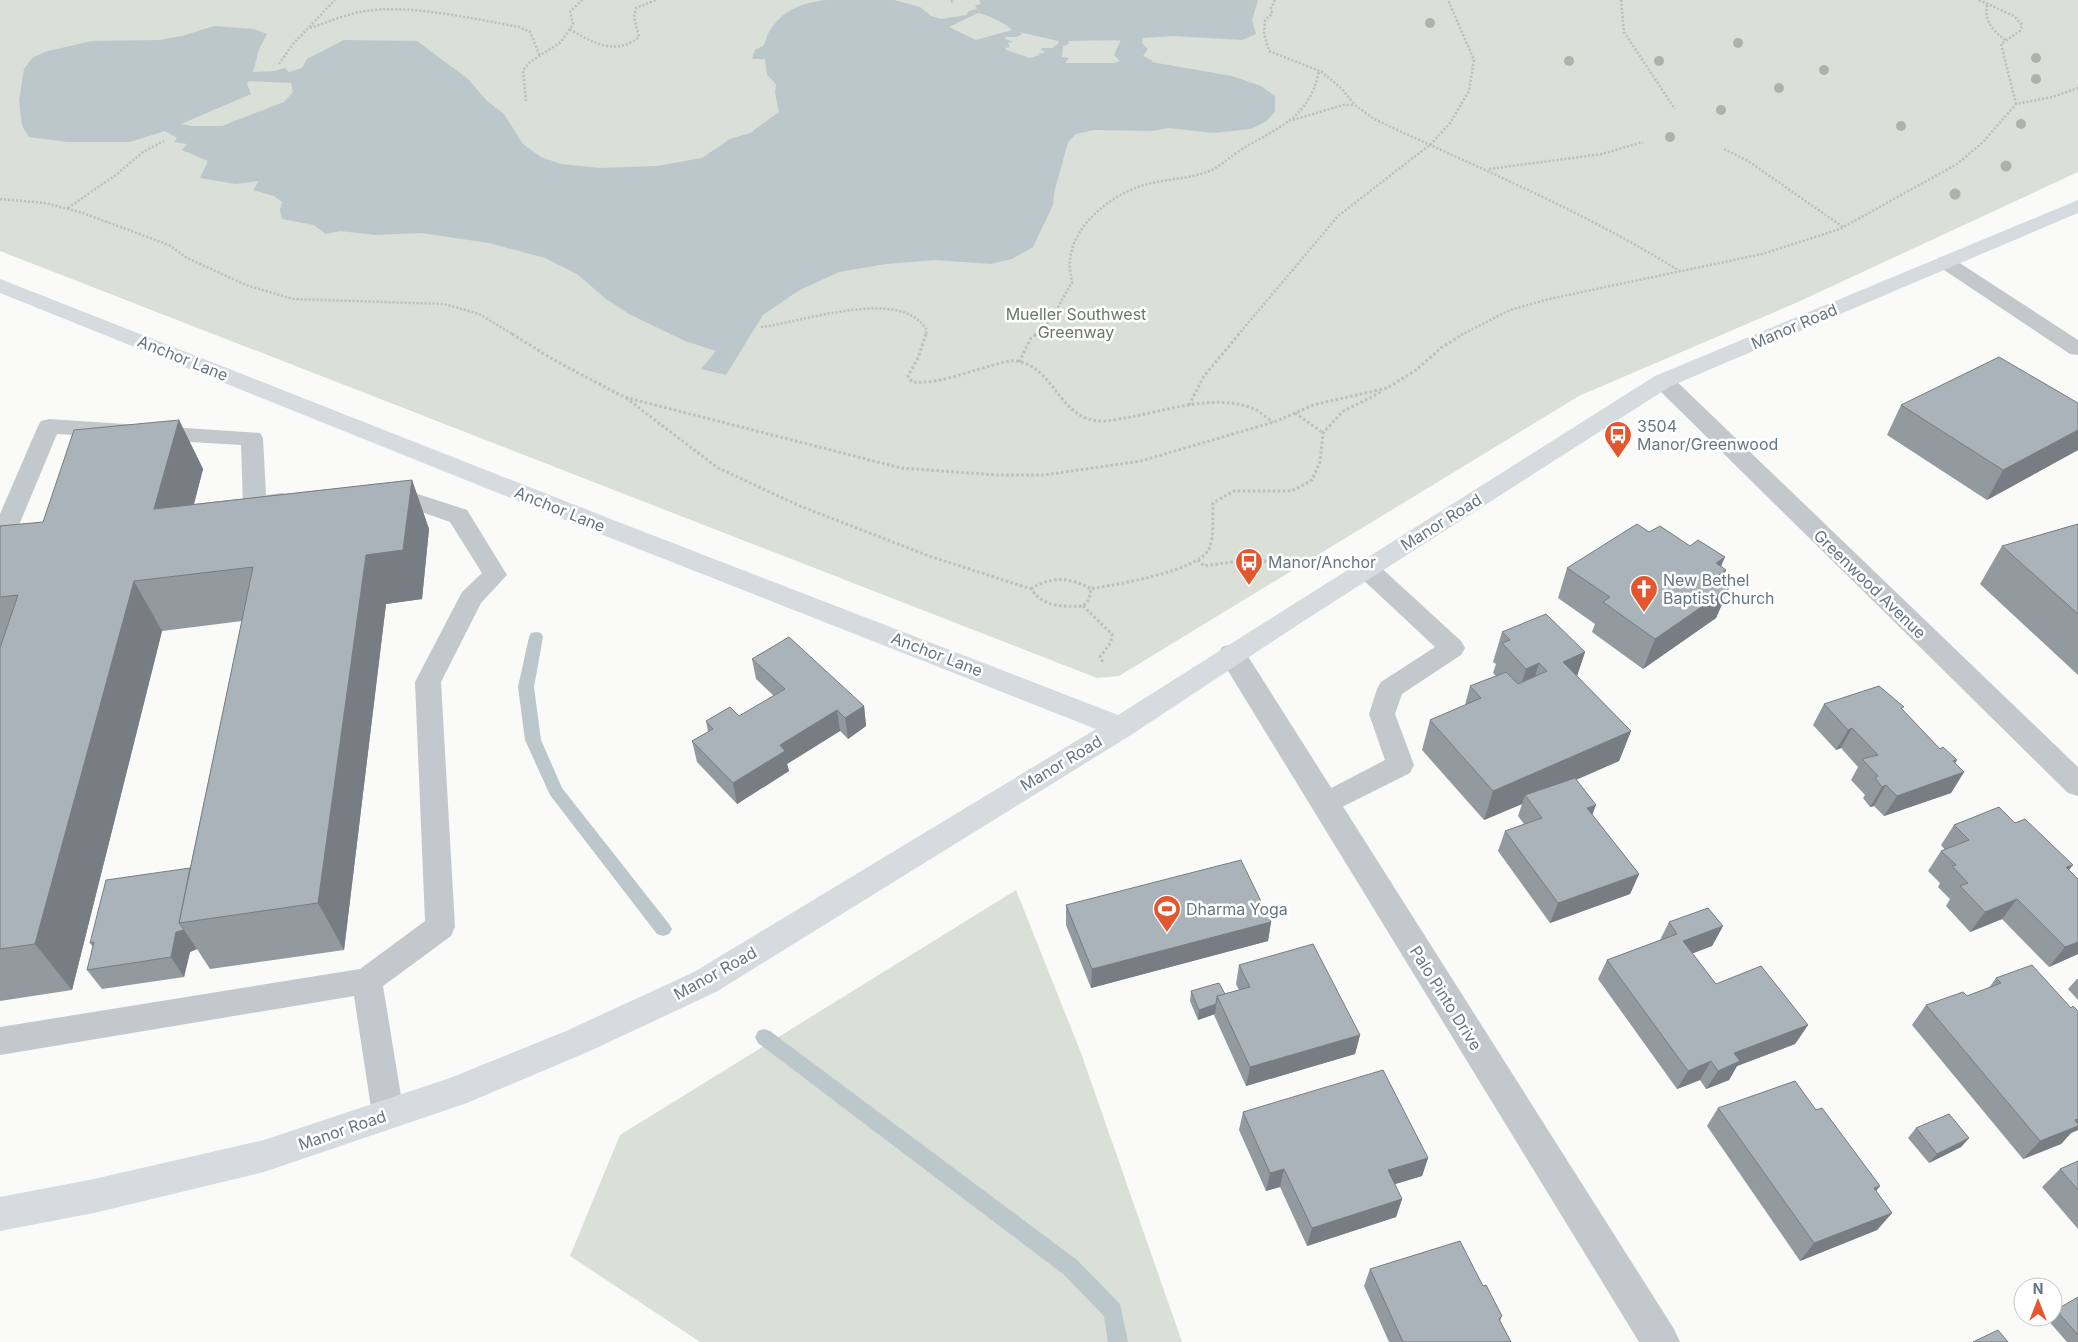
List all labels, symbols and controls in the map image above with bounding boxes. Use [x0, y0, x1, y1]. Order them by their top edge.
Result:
street label: Manor Road [1748, 299, 1840, 353]
park label: Mueller Southwest Greenway [1006, 304, 1146, 342]
street label: Anchor Lane [135, 331, 231, 385]
place label: 3504 Manor/Greenwood [1637, 416, 1778, 454]
bus stop icon: 3504 Manor/Greenwood [1603, 420, 1633, 459]
street label: Anchor Lane [512, 482, 608, 536]
street label: Manor Road [1397, 489, 1485, 555]
street label: Greenwood Avenue [1810, 525, 1930, 643]
bus stop icon: Manor/Anchor [1234, 547, 1264, 586]
place label: Manor/Anchor [1268, 552, 1376, 572]
place label: New Bethel Baptist Church [1663, 570, 1775, 608]
church icon: New Bethel Baptist Church [1629, 574, 1659, 613]
street label: Anchor Lane [889, 627, 985, 681]
street label: Manor Road [1017, 731, 1105, 795]
sports icon: Dharma Yoga [1152, 894, 1182, 933]
place label: Dharma Yoga [1186, 899, 1288, 919]
street label: Manor Road [670, 942, 760, 1004]
street label: Palo Pinto Drive [1406, 942, 1486, 1054]
street label: Manor Road [295, 1106, 389, 1154]
north arrow [2013, 1277, 2063, 1327]
text: N [2033, 1280, 2043, 1297]

